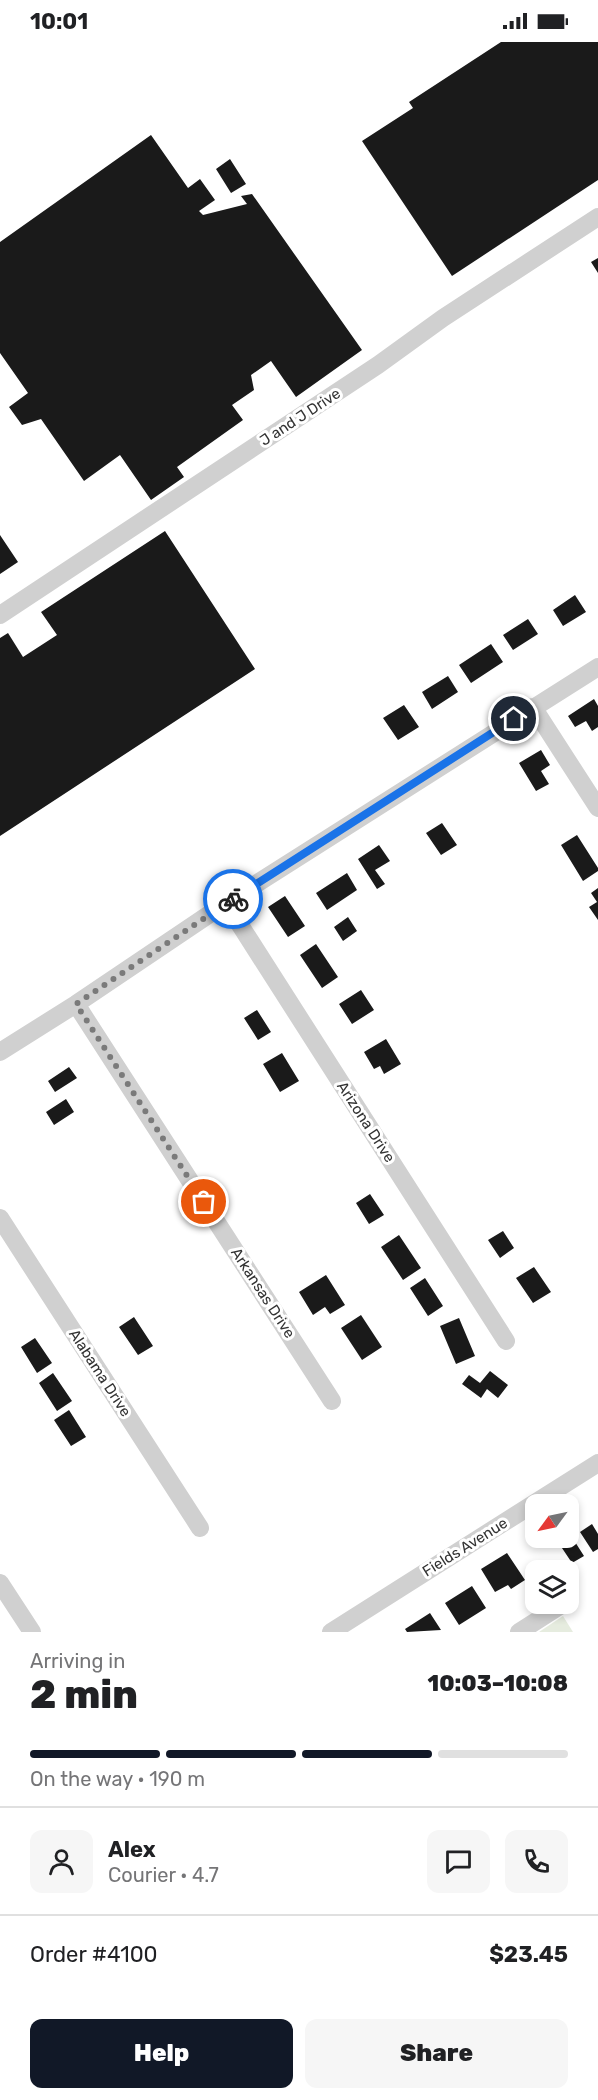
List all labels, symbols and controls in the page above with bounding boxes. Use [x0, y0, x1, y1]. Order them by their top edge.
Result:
text: 10:01 [30, 8, 88, 35]
street label: J and J Drive [256, 384, 344, 450]
pin [488, 693, 539, 744]
icon: home [497, 702, 530, 735]
courier [203, 869, 263, 929]
icon: bike [217, 883, 250, 916]
street label: Arizona Drive [333, 1078, 399, 1166]
pin [178, 1176, 229, 1227]
icon: bag [187, 1185, 220, 1218]
street label: Arkansas Drive [227, 1244, 299, 1342]
street label: Alabama Drive [65, 1326, 135, 1420]
north arrow [525, 1494, 579, 1548]
map controls [525, 1494, 579, 1614]
street label: Fields Avenue [419, 1514, 511, 1580]
button: layers [525, 1560, 579, 1614]
text: Arriving in [30, 1649, 125, 1673]
text: 10:03–10:08 [428, 1670, 568, 1697]
text: 2 min [30, 1672, 138, 1718]
text: On the way · 190 m [30, 1767, 205, 1791]
button: person [30, 1830, 93, 1893]
button: chat [427, 1830, 490, 1893]
button: phone [505, 1830, 568, 1893]
text: Alex [108, 1836, 156, 1863]
text: Courier · 4.7 [108, 1863, 219, 1887]
text: Order #4100 [30, 1941, 158, 1968]
text: $23.45 [489, 1941, 568, 1968]
button: Help [30, 2019, 293, 2088]
button: Share [305, 2019, 568, 2088]

